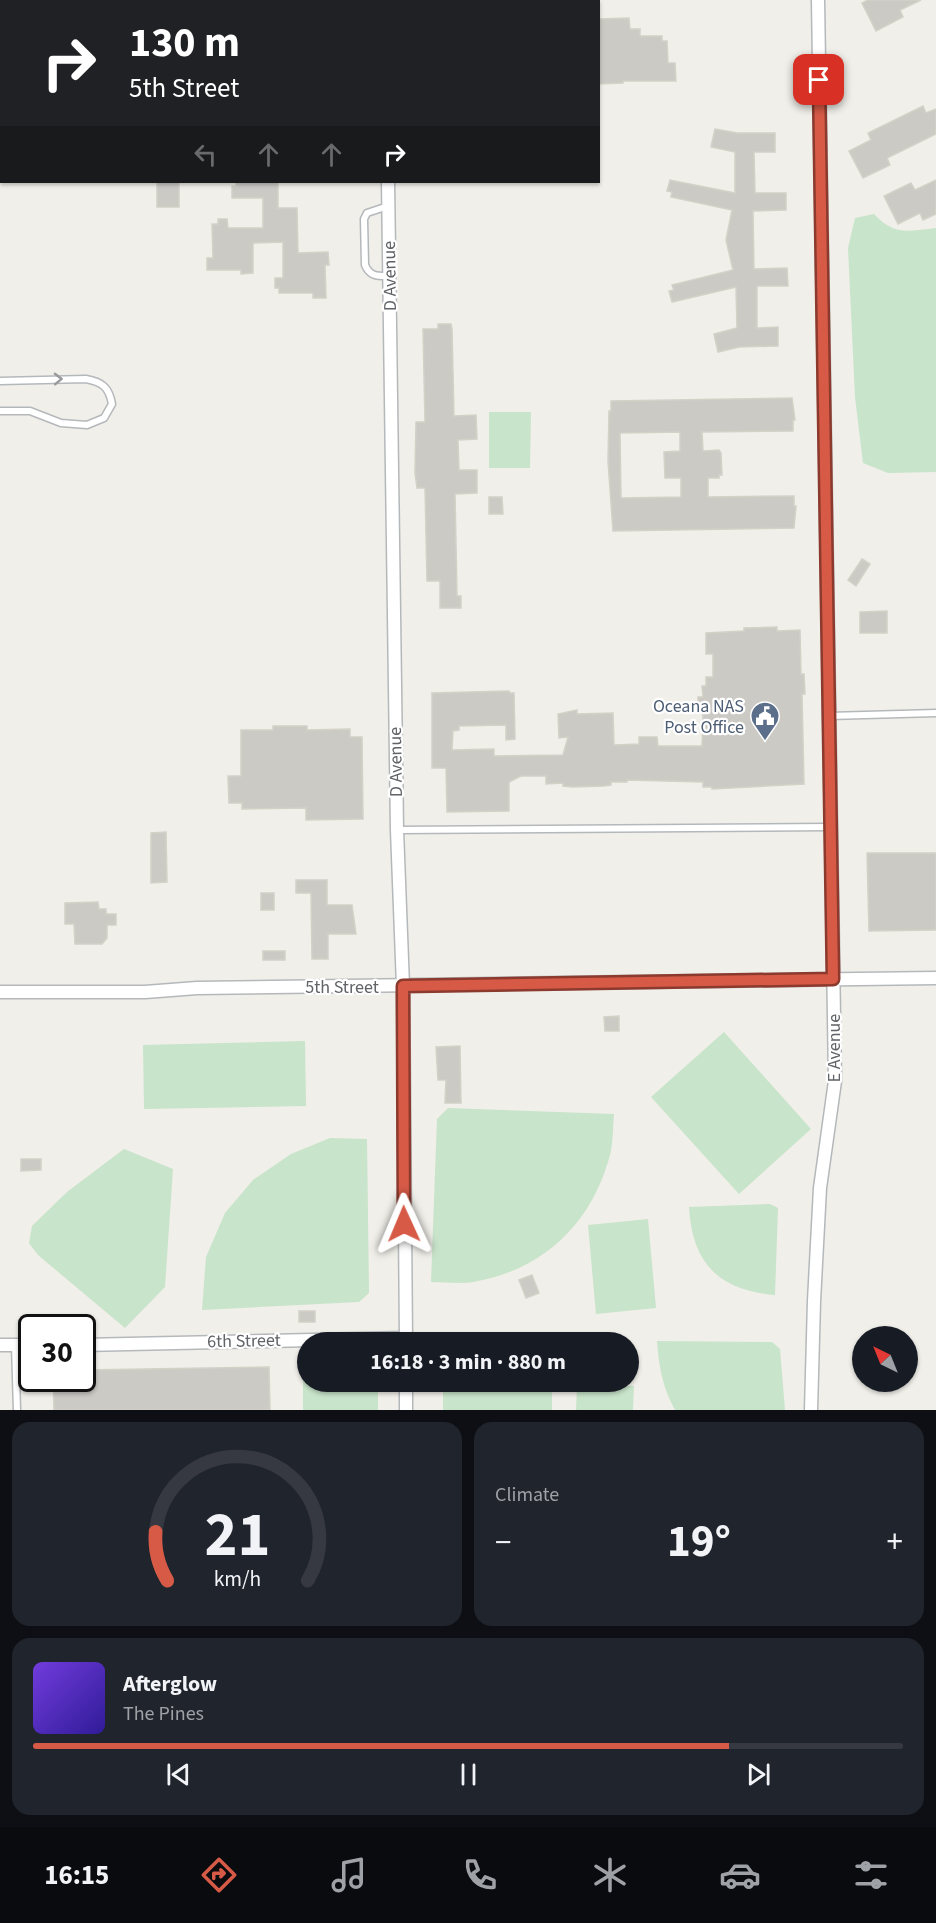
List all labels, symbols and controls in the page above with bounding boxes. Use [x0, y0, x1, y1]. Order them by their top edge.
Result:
text: 130 m [129, 13, 240, 73]
icon: right [30, 24, 108, 102]
pin [793, 54, 844, 105]
icon: arrive [802, 63, 835, 96]
text: 5th Street [129, 69, 239, 108]
icon: left [189, 138, 222, 171]
icon: ahead [252, 138, 285, 171]
icon: ahead [315, 138, 348, 171]
icon: right [378, 138, 411, 171]
street label: D Avenue [377, 241, 403, 311]
one-way arrow [54, 373, 63, 386]
place label: Oceana NAS Post Office [653, 694, 744, 740]
public building icon: Oceana NAS Post Office [749, 700, 781, 742]
street label: D Avenue [383, 727, 409, 797]
street label: 5th Street [305, 975, 379, 1000]
street label: E Avenue [822, 1014, 847, 1082]
position arrow [372, 1192, 436, 1256]
speed limit sign: 30 [18, 1314, 96, 1392]
north arrow [852, 1326, 918, 1392]
map controls [852, 1326, 918, 1392]
street label: 6th Street [207, 1328, 281, 1354]
text: 16:18 · 3 min · 880 m [370, 1346, 566, 1378]
text: Climate [495, 1481, 559, 1509]
text: 21 [204, 1491, 270, 1580]
text: 19° [667, 1510, 731, 1574]
text: − [495, 1519, 511, 1566]
text: + [887, 1519, 903, 1566]
text: km/h [213, 1564, 261, 1595]
text: Afterglow [123, 1668, 217, 1700]
text: The Pines [123, 1700, 204, 1728]
icon: previous [162, 1758, 195, 1791]
icon: pause [452, 1758, 485, 1791]
icon: next [742, 1758, 775, 1791]
icon: directions [198, 1854, 240, 1896]
icon: music [328, 1854, 370, 1896]
icon: phone [459, 1854, 501, 1896]
icon: climate [589, 1854, 631, 1896]
icon: car [719, 1854, 761, 1896]
icon: filters [850, 1854, 892, 1896]
text: 16:15 [44, 1856, 109, 1895]

